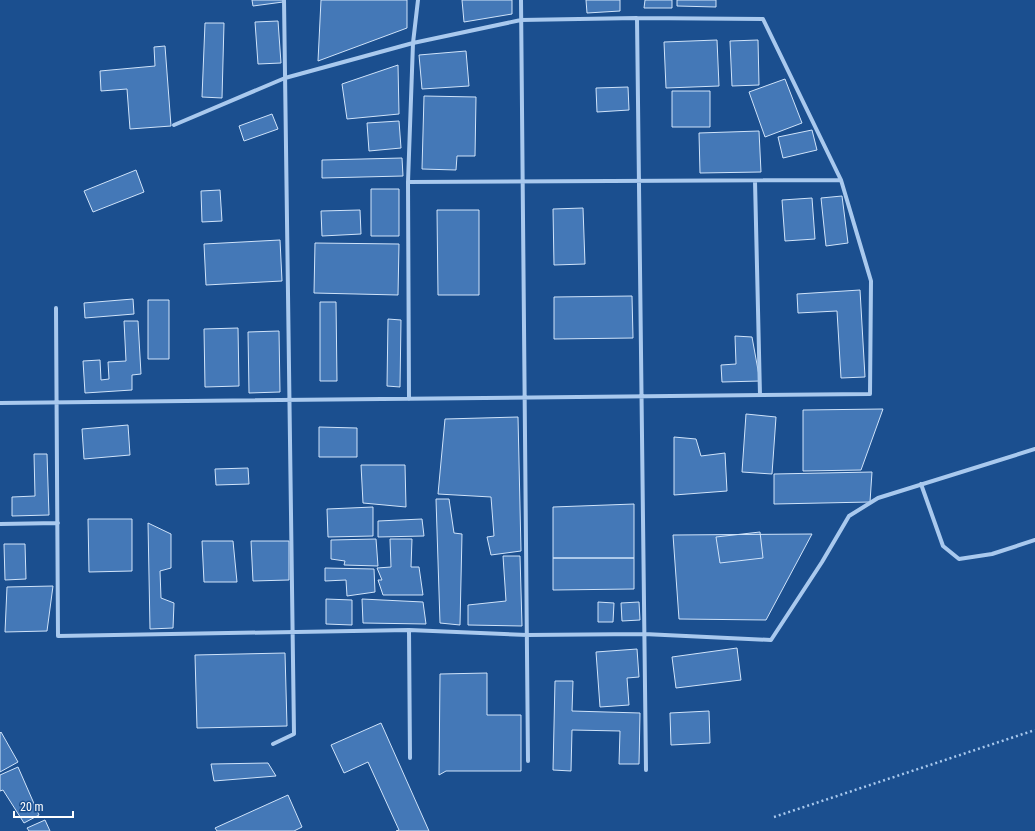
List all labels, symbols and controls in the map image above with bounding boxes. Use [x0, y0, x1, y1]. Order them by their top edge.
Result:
scale bar [14, 793, 73, 819]
text: 20 m [20, 800, 44, 814]

